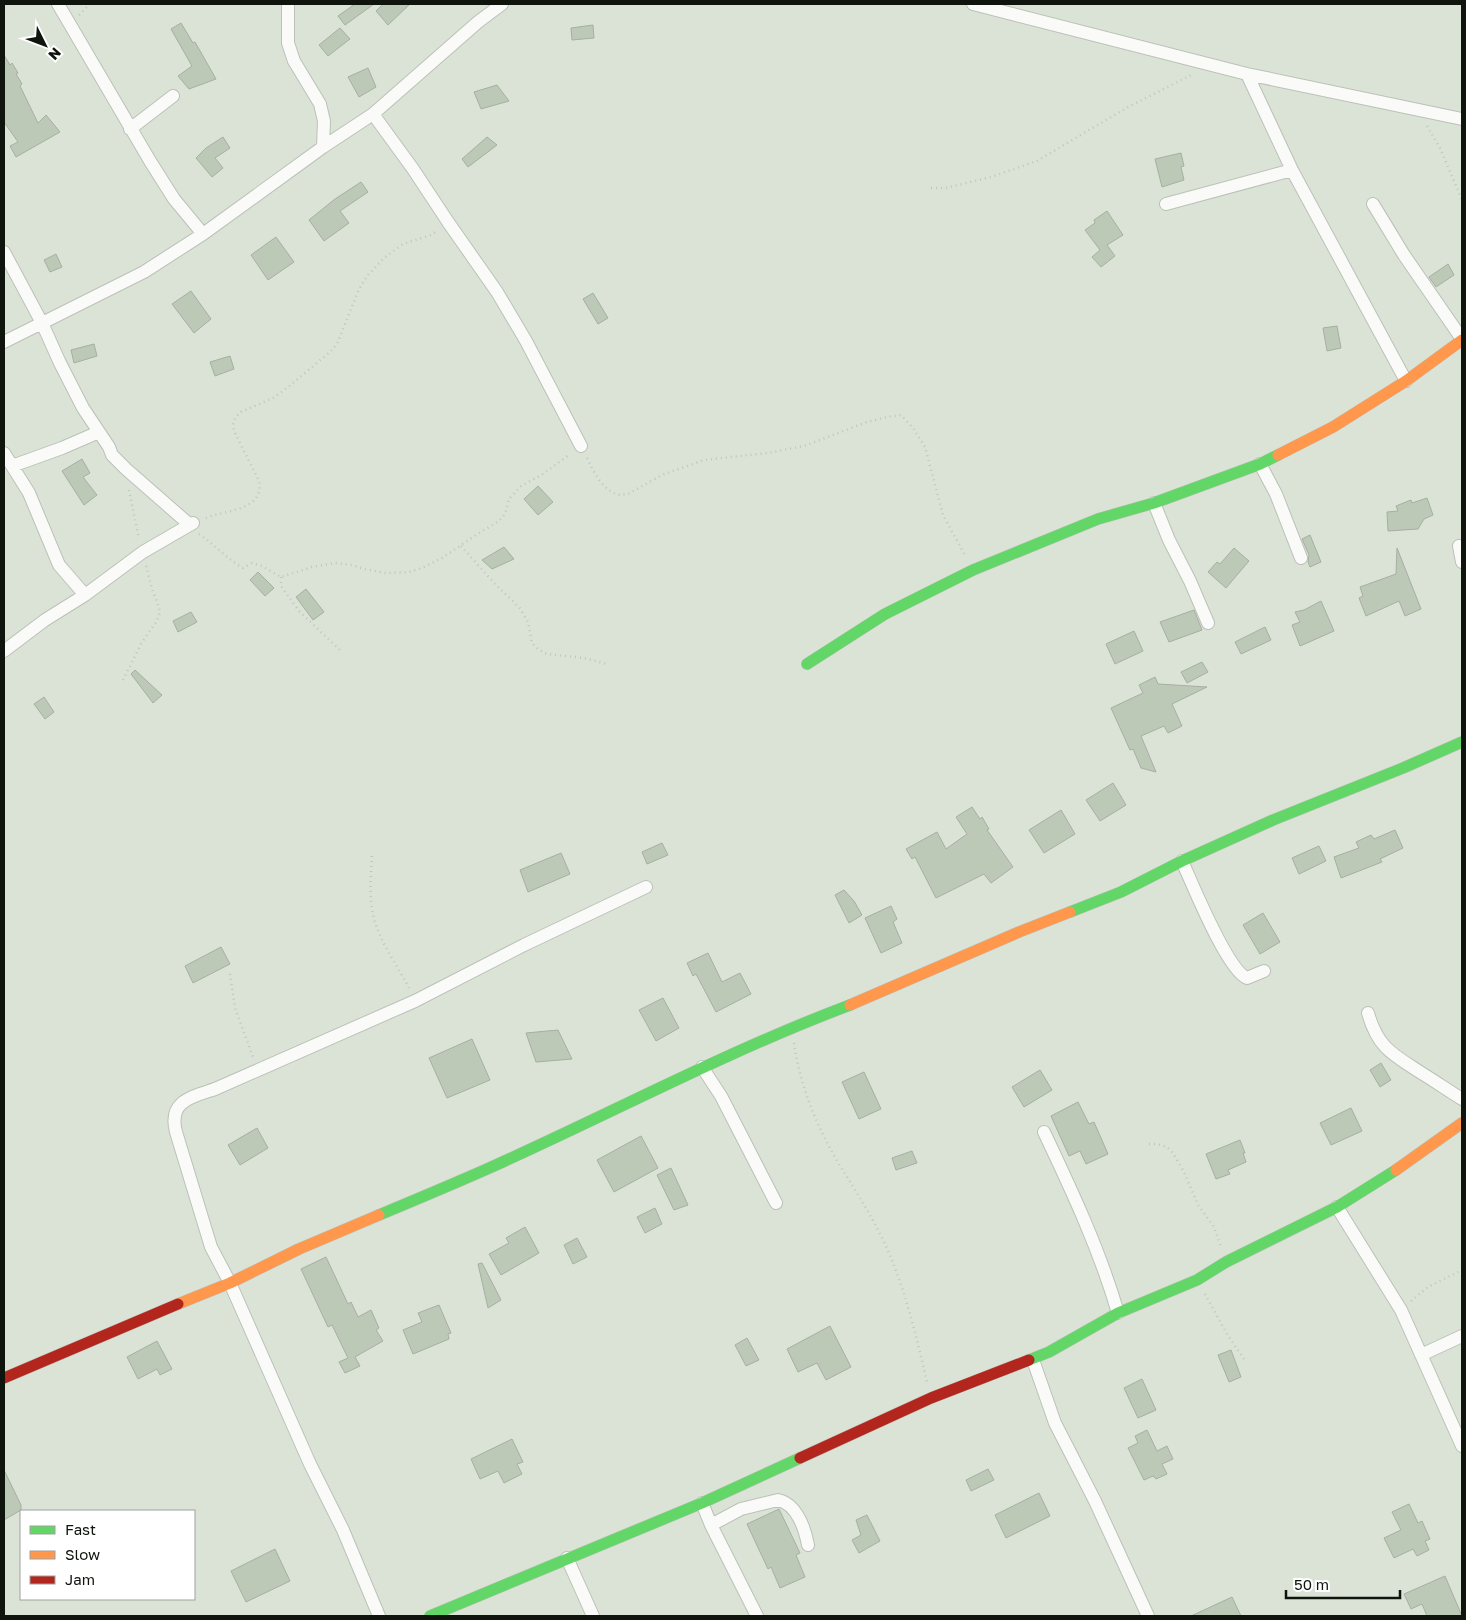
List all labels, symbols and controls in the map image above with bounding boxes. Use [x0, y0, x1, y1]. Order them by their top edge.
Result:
north arrow [20, 20, 70, 70]
text: N [45, 44, 65, 64]
legend [20, 1510, 195, 1600]
text: Fast [65, 1520, 96, 1538]
text: Slow [65, 1545, 100, 1563]
scale bar [1286, 1568, 1400, 1600]
text: Jam [65, 1570, 95, 1588]
text: 50 m [1294, 1575, 1329, 1593]

